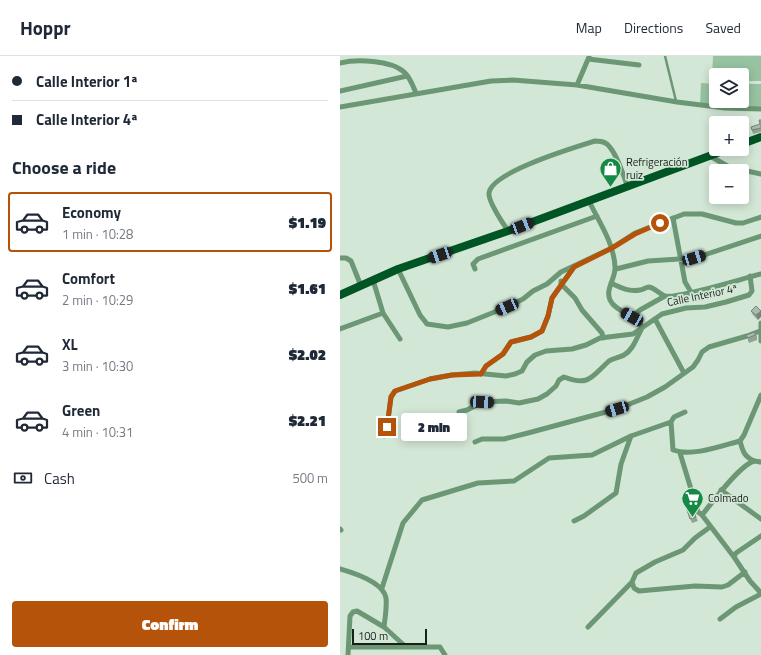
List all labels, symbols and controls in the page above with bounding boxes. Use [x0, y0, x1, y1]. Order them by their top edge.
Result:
text: Hoppr [20, 13, 71, 42]
text: Map [576, 17, 602, 38]
text: Directions [624, 17, 683, 38]
text: Saved [705, 17, 741, 38]
map controls [709, 68, 749, 204]
button: layers [709, 68, 749, 108]
text: Calle Interior 1ª [36, 70, 138, 93]
text: Calle Interior 4ª [36, 108, 138, 131]
button: + [709, 116, 749, 156]
text: Choose a ride [12, 154, 116, 181]
place label: Refrigeración ruiz [626, 154, 688, 183]
shop icon: Refrigeración ruiz [598, 155, 624, 188]
button: − [709, 164, 749, 204]
text: Economy [62, 201, 121, 224]
icon: car [14, 204, 50, 240]
text: $1.19 [289, 211, 326, 234]
route start [651, 214, 669, 232]
car [509, 216, 535, 236]
text: 1 min · 10:28 [62, 224, 133, 244]
car [427, 245, 453, 265]
car [681, 249, 707, 267]
text: Comfort [62, 267, 115, 290]
icon: car [14, 270, 50, 306]
text: $1.61 [289, 277, 326, 300]
street label: Calle Interior 4ª [666, 280, 738, 310]
text: 2 min · 10:29 [62, 290, 133, 310]
car [494, 297, 520, 317]
car [619, 306, 645, 328]
text: XL [62, 333, 78, 356]
icon: car [14, 336, 50, 372]
text: $2.02 [289, 343, 326, 366]
text: 3 min · 10:30 [62, 356, 133, 376]
car [470, 395, 494, 409]
text: Green [62, 399, 100, 422]
car [604, 400, 630, 418]
icon: car [14, 402, 50, 438]
text: $2.21 [289, 409, 326, 432]
callout: 2 min [401, 413, 467, 441]
text: 2 min [418, 417, 450, 437]
route end [378, 418, 396, 436]
text: 4 min · 10:31 [62, 422, 133, 442]
icon: cash [12, 467, 34, 489]
text: Cash [44, 467, 75, 490]
text: 500 m [292, 468, 328, 488]
supermarket icon: Colmado [680, 485, 706, 518]
place label: Colmado [708, 490, 749, 506]
button: Confirm [12, 601, 328, 647]
scale bar [352, 627, 427, 646]
text: 100 m [358, 628, 388, 644]

